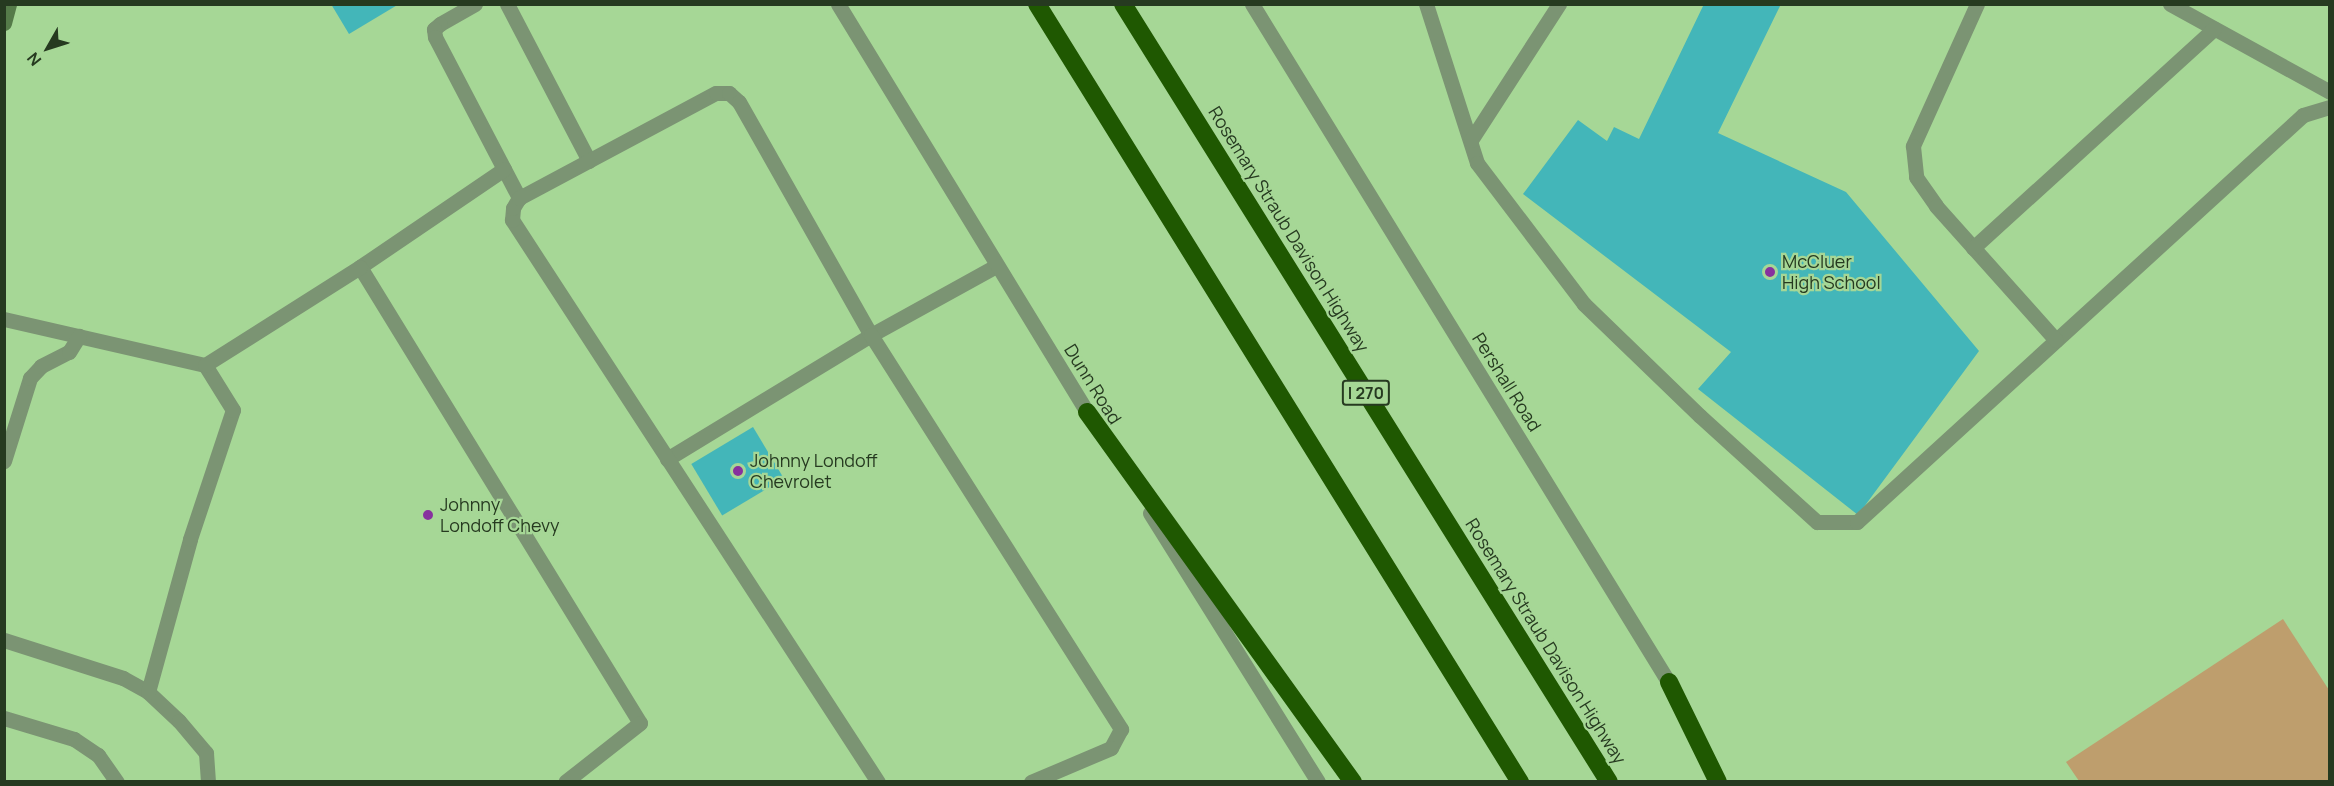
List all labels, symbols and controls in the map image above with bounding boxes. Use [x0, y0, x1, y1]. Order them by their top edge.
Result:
north arrow [18, 18, 78, 78]
text: N [22, 48, 46, 71]
street label: Rosemary Straub Davison Highway [1204, 102, 1374, 356]
place label: McCluer High School [1782, 251, 1881, 294]
marker: McCluer High School [1763, 265, 1777, 279]
street label: Pershall Road [1468, 329, 1546, 435]
street label: Dunn Road [1060, 340, 1126, 428]
road number: I 270 [1340, 380, 1392, 406]
place label: Johnny Londoff Chevrolet [750, 450, 878, 492]
marker: Johnny Londoff Chevrolet [731, 464, 745, 478]
place label: Johnny Londoff Chevy [440, 494, 560, 536]
marker: Johnny Londoff Chevy [421, 508, 435, 522]
street label: Rosemary Straub Davison Highway [1461, 514, 1631, 768]

